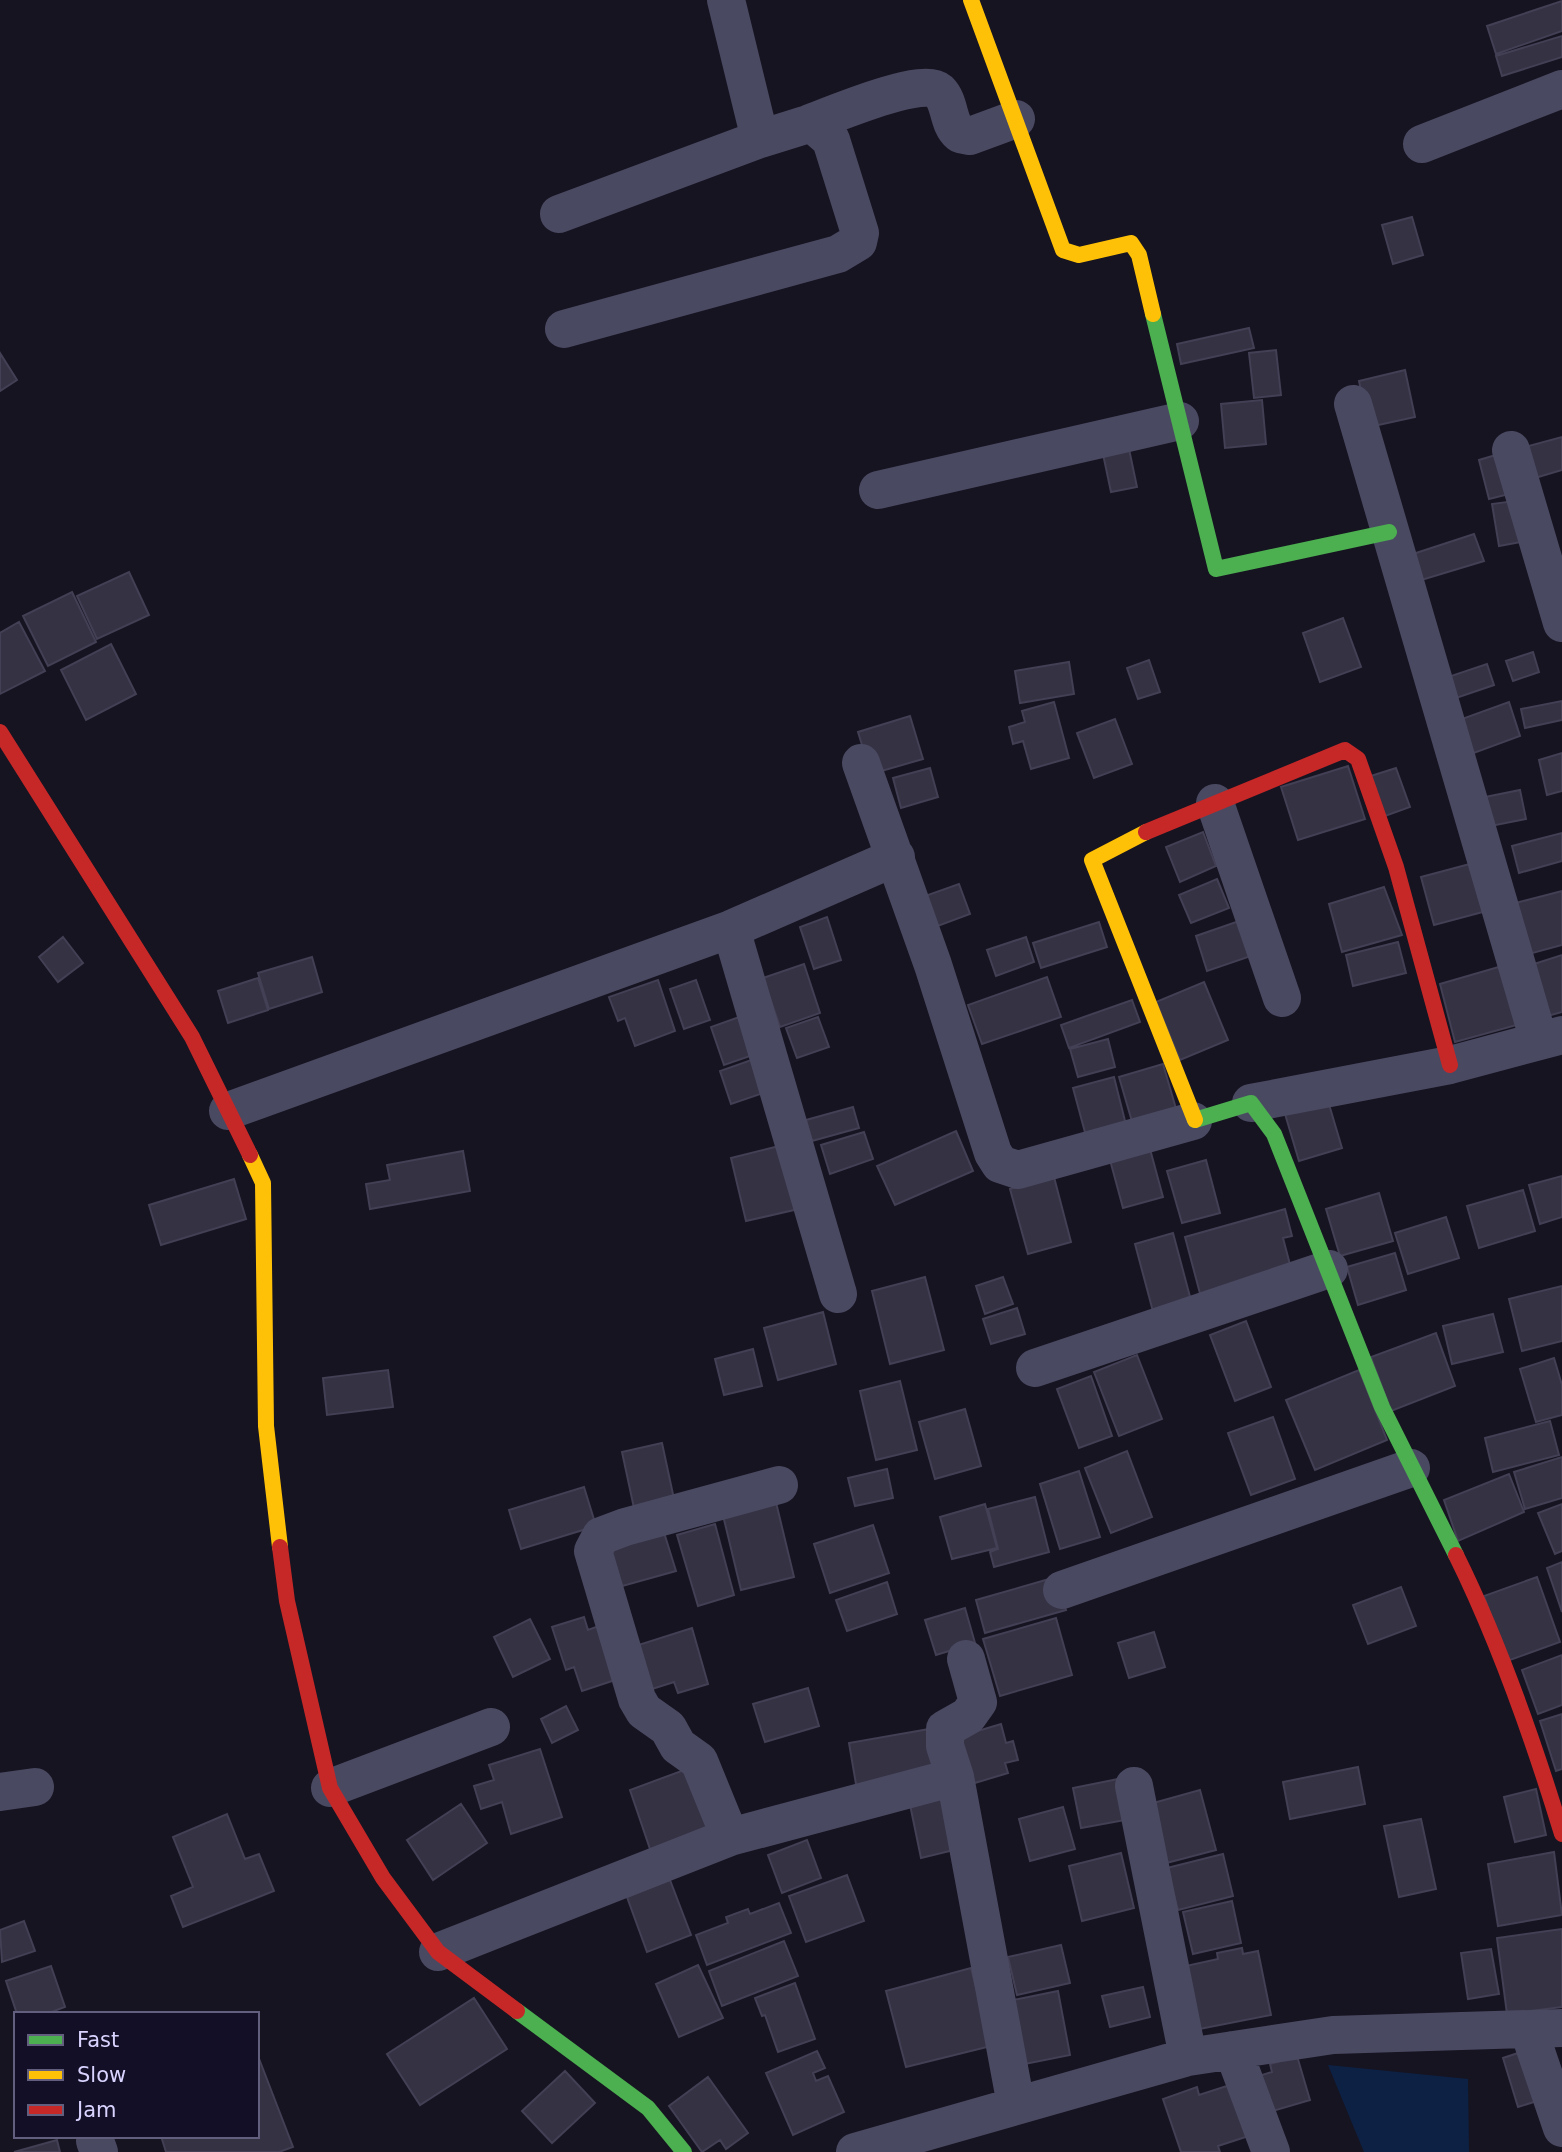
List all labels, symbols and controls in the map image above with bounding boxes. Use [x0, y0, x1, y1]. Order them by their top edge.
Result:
legend [14, 2012, 259, 2138]
text: Fast [77, 2028, 119, 2052]
text: Slow [77, 2063, 126, 2087]
text: Jam [75, 2098, 117, 2122]

